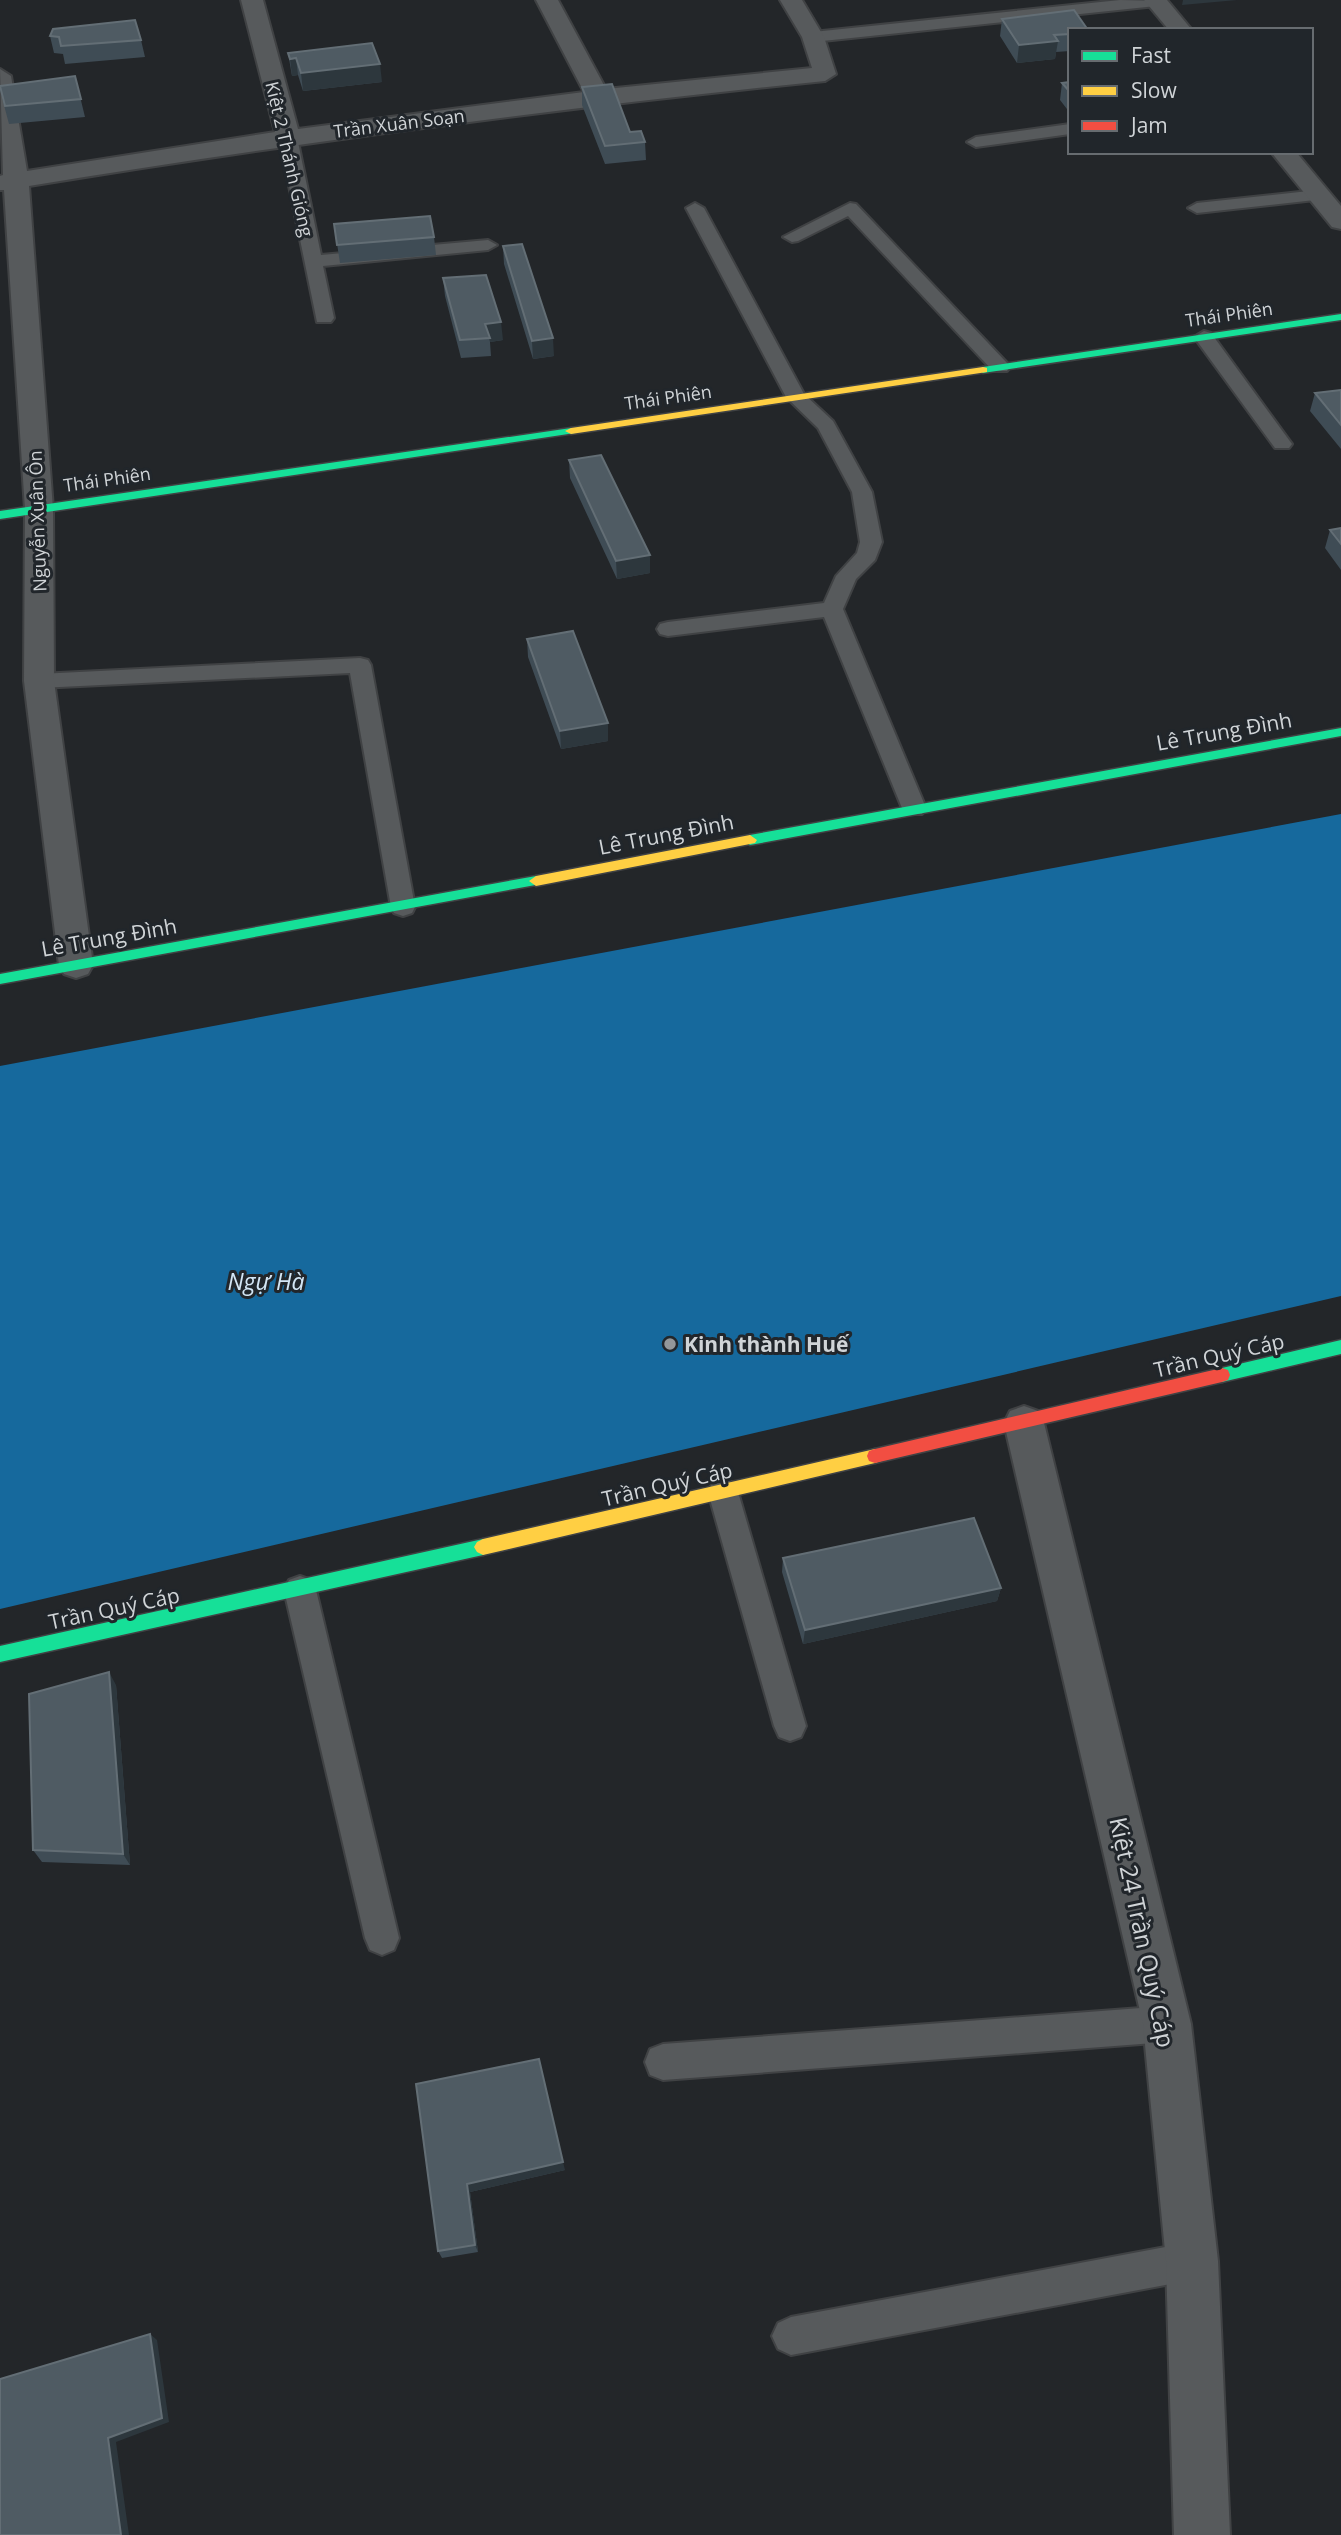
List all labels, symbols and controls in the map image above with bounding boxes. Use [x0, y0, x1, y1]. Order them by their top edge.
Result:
legend [1068, 28, 1313, 154]
text: Fast [1131, 41, 1171, 69]
text: Slow [1131, 76, 1177, 104]
street label: Kiệt 2 Thánh Gióng [260, 79, 320, 239]
street label: Trần Xuân Soạn [332, 103, 466, 143]
text: Jam [1129, 111, 1168, 139]
street label: Thái Phiên [1184, 296, 1274, 332]
street label: Thái Phiên [623, 379, 713, 415]
street label: Nguyễn Xuân Ôn [23, 450, 51, 592]
street label: Thái Phiên [62, 461, 152, 497]
street label: Lê Trung Đình [1154, 705, 1294, 757]
street label: Lê Trung Đình [596, 807, 736, 861]
street label: Lê Trung Đình [39, 911, 179, 963]
water label: Ngự Hà [227, 1265, 305, 1297]
street label: Trần Quý Cáp [1151, 1326, 1287, 1384]
place label: Kinh thành Huế [684, 1330, 850, 1358]
marker: Kinh thành Huế [662, 1336, 678, 1352]
street label: Trần Quý Cáp [599, 1455, 735, 1513]
street label: Trần Quý Cáp [46, 1580, 182, 1636]
street label: Kiệt 24 Trần Quý Cáp [1102, 1814, 1184, 2050]

